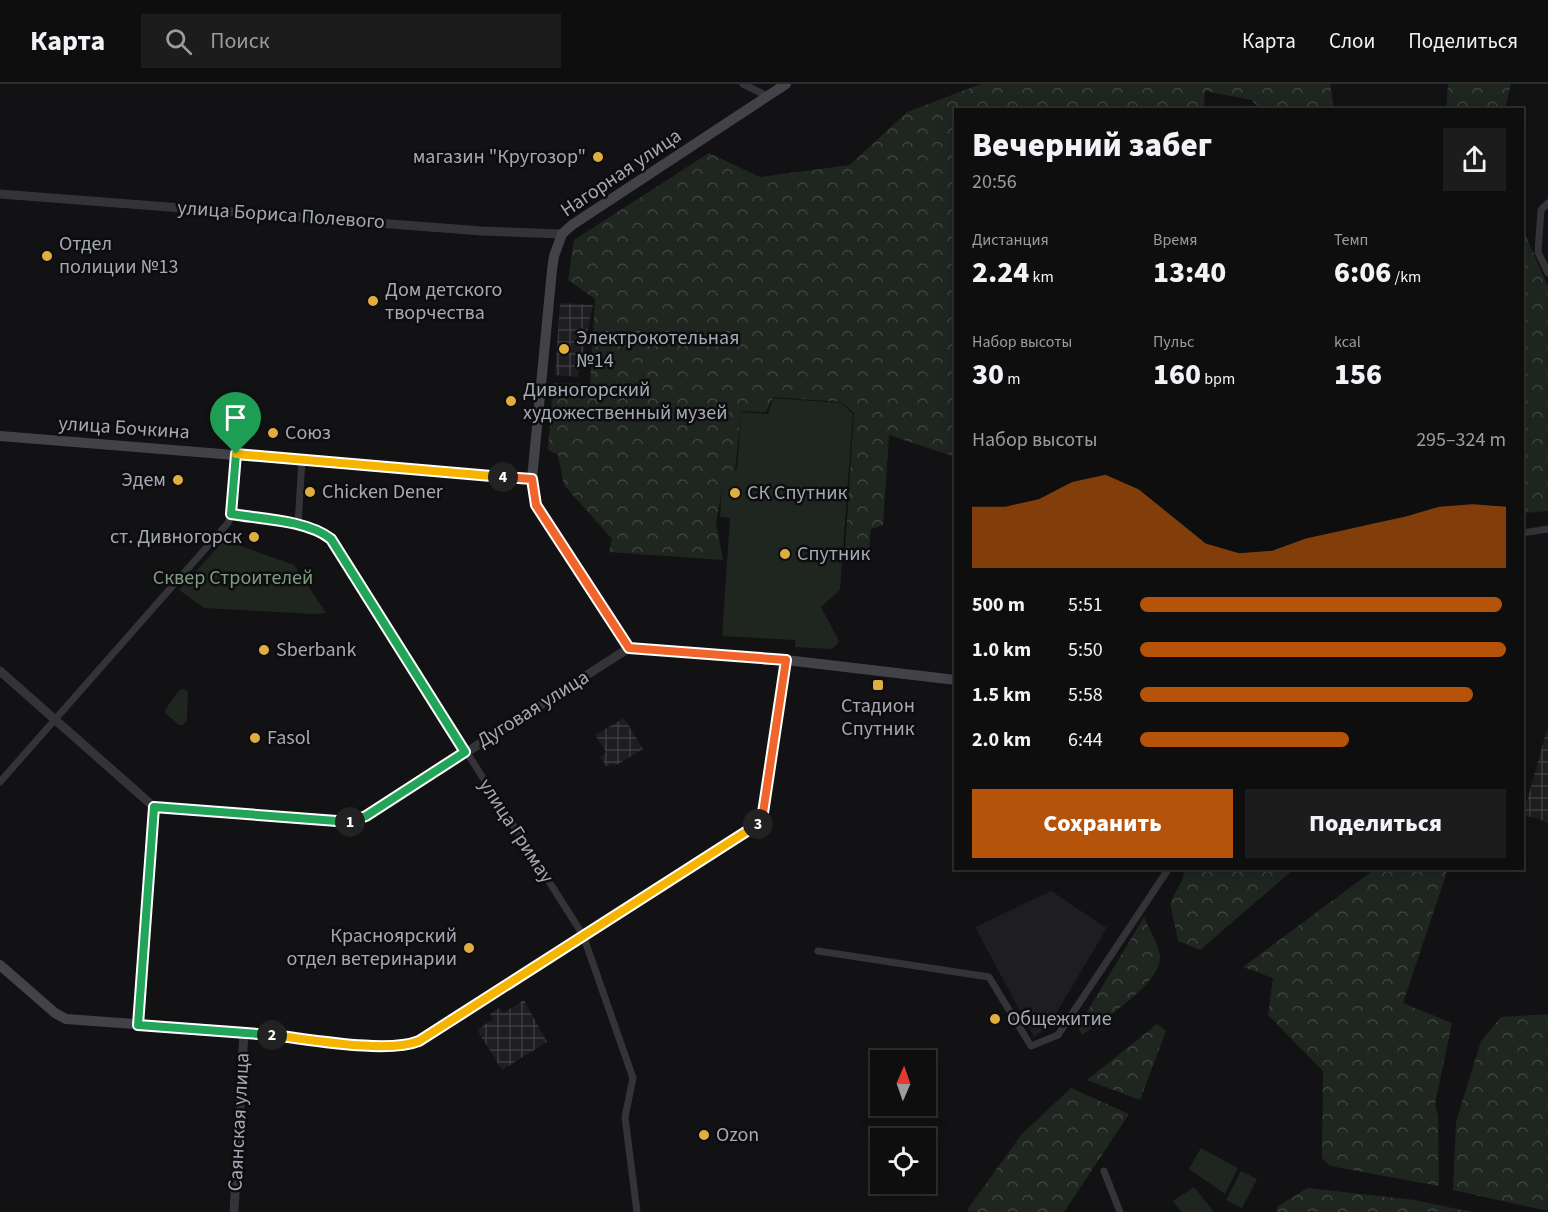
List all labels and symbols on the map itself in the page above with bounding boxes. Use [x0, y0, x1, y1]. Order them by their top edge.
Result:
street label: Нагорная улица [555, 122, 687, 224]
place label: магазин "Кругозор" [413, 143, 586, 171]
marker: магазин "Кругозор" [591, 150, 605, 164]
street label: улица Бориса Полевого [176, 194, 386, 236]
place label: Отдел полиции №13 [59, 230, 178, 281]
marker: Отдел полиции №13 [40, 249, 54, 263]
place label: Дом детского творчества [385, 276, 502, 327]
marker: Дом детского творчества [366, 294, 380, 308]
place label: Электрокотельная №14 [576, 324, 739, 375]
marker: Электрокотельная №14 [557, 342, 571, 356]
place label: Дивногорский художественный музей [523, 376, 727, 427]
pin [210, 392, 261, 454]
marker: Дивногорский художественный музей [504, 394, 518, 408]
street label: улица Бочкина [57, 409, 191, 447]
place label: Союз [285, 419, 331, 447]
marker: Союз [266, 426, 280, 440]
pin: 4 [488, 462, 518, 492]
place label: Эдем [121, 466, 166, 494]
marker: Эдем [171, 473, 185, 487]
place label: Chicken Dener [322, 478, 443, 506]
place label: СК Спутник [747, 479, 848, 507]
marker: Chicken Dener [303, 485, 317, 499]
marker: СК Спутник [728, 486, 742, 500]
place label: ст. Дивногорск [110, 523, 242, 551]
marker: ст. Дивногорск [247, 530, 261, 544]
place label: Спутник [797, 540, 871, 568]
marker: Спутник [778, 547, 792, 561]
park label: Сквер Строителей [153, 564, 313, 592]
place label: Sberbank [276, 636, 356, 664]
marker: Sberbank [257, 643, 271, 657]
street label: Дуговая улица [472, 663, 594, 755]
marker: Стадион Спутник [871, 678, 885, 692]
place label: Стадион Спутник [841, 692, 915, 743]
place label: Fasol [267, 724, 311, 752]
marker: Fasol [248, 731, 262, 745]
street label: улица Гримау [472, 773, 561, 889]
pin: 1 [335, 807, 365, 837]
pin: 3 [743, 809, 773, 839]
place label: Красноярский отдел ветеринарии [287, 922, 457, 973]
marker: Красноярский отдел ветеринарии [462, 941, 476, 955]
place label: Общежитие [1007, 1005, 1112, 1033]
marker: Общежитие [988, 1012, 1002, 1026]
pin: 2 [257, 1020, 287, 1050]
north arrow [870, 1050, 936, 1116]
street label: Саянская улица [221, 1052, 257, 1192]
place label: Ozon [716, 1121, 759, 1149]
marker: Ozon [697, 1128, 711, 1142]

